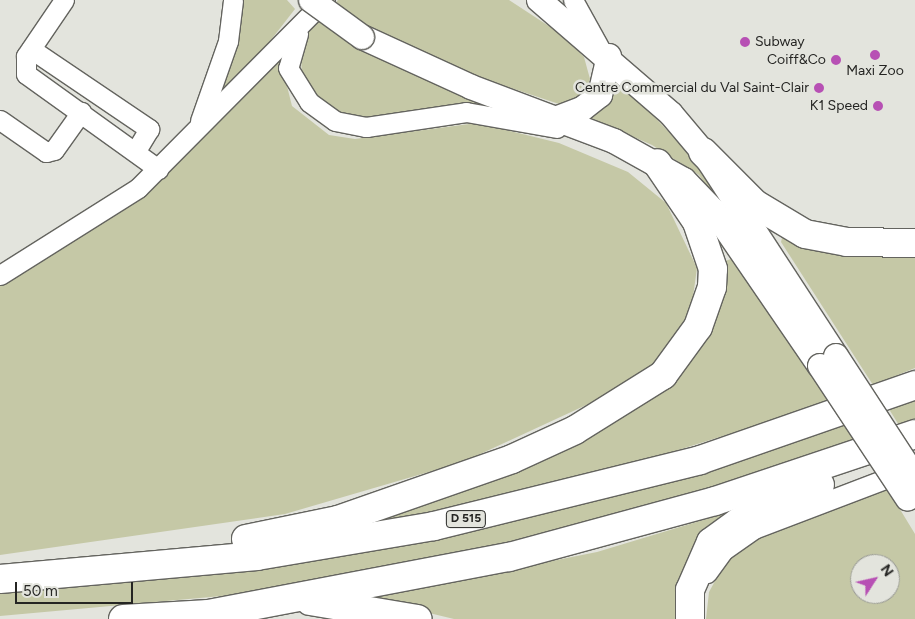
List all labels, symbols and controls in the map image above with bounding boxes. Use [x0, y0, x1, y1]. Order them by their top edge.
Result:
place label: Subway [755, 34, 805, 50]
marker: Subway [739, 36, 751, 48]
marker: Maxi Zoo [869, 49, 881, 61]
place label: Coiff&Co [767, 52, 826, 68]
marker: Coiff&Co [830, 54, 842, 66]
place label: Maxi Zoo [846, 63, 904, 79]
place label: Centre Commercial du Val Saint-Clair [575, 80, 809, 96]
marker: Centre Commercial du Val Saint-Clair [813, 82, 825, 94]
place label: K1 Speed [810, 98, 868, 114]
marker: K1 Speed [872, 100, 884, 112]
road number: D 515 [445, 509, 487, 528]
north arrow [850, 554, 900, 604]
text: N [877, 561, 897, 580]
scale bar [18, 572, 135, 604]
text: 50 m [23, 582, 58, 600]

